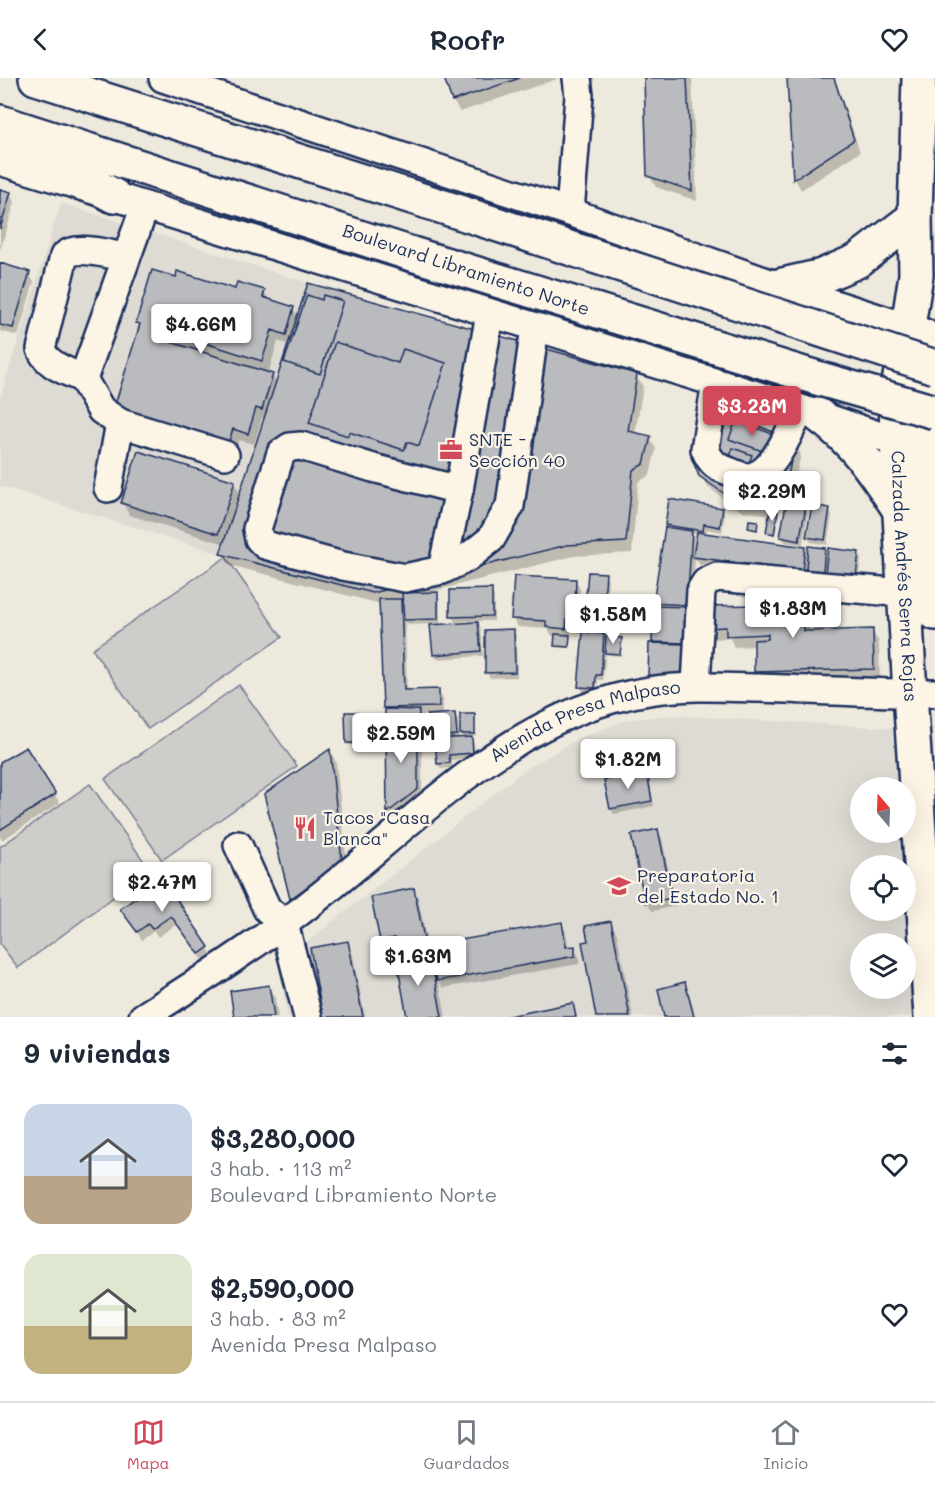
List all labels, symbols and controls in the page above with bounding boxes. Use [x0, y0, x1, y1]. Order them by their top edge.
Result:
text: Roofr [430, 22, 505, 57]
icon: back [24, 23, 57, 56]
icon: heart [878, 23, 911, 56]
street label: Boulevard Libramiento Norte [340, 218, 593, 320]
pin: $4.66M [152, 304, 250, 355]
text: $4.66M [165, 310, 237, 336]
pin: $3.28M [703, 386, 801, 437]
text: $3.28M [717, 392, 787, 418]
place label: SNTE - Sección 40 [469, 427, 565, 472]
office icon: SNTE - Sección 40 [438, 437, 464, 463]
street label: Calzada Andrés Serra Rojas [887, 450, 924, 703]
pin: $2.29M [723, 471, 821, 522]
text: $2.29M [737, 477, 807, 503]
pin: $1.83M [744, 588, 842, 639]
pin: $1.58M [564, 594, 662, 645]
text: $1.83M [759, 594, 827, 620]
text: $1.58M [579, 600, 647, 626]
street label: Avenida Presa Malpaso [484, 675, 682, 767]
pin: $2.59M [352, 713, 450, 764]
text: $2.59M [366, 719, 436, 745]
pin: $1.82M [579, 739, 677, 790]
text: $1.82M [594, 745, 662, 771]
north arrow [850, 777, 916, 843]
map controls [850, 777, 916, 999]
place label: Tacos "Casa Blanca" [323, 805, 430, 850]
restaurant icon: Tacos "Casa Blanca" [292, 815, 318, 841]
button: locate [850, 855, 916, 921]
pin: $2.47M [113, 862, 211, 913]
place label: Preparatoria del Estado No. 1 [637, 863, 779, 908]
text: $2.47M [127, 868, 197, 894]
school or university icon: Preparatoria del Estado No. 1 [606, 873, 632, 899]
button: layers [850, 933, 916, 999]
pin: $1.63M [369, 936, 467, 987]
text: $1.63M [384, 942, 452, 968]
text: 9 viviendas [24, 1036, 171, 1070]
icon: filters [878, 1037, 911, 1070]
text: $3,280,000 [210, 1121, 355, 1155]
icon: home [72, 1128, 144, 1200]
icon: heart [878, 1148, 911, 1181]
text: 3 hab. · 113 m² [210, 1155, 352, 1181]
text: Boulevard Libramiento Norte [210, 1181, 497, 1207]
text: $2,590,000 [210, 1271, 354, 1305]
icon: home [72, 1278, 144, 1350]
icon: heart [878, 1298, 911, 1331]
text: 3 hab. · 83 m² [210, 1305, 346, 1331]
text: Avenida Presa Malpaso [210, 1331, 437, 1357]
tab: Mapa [127, 1416, 170, 1473]
tab: Guardados [423, 1416, 510, 1473]
tab: Inicio [763, 1416, 808, 1473]

